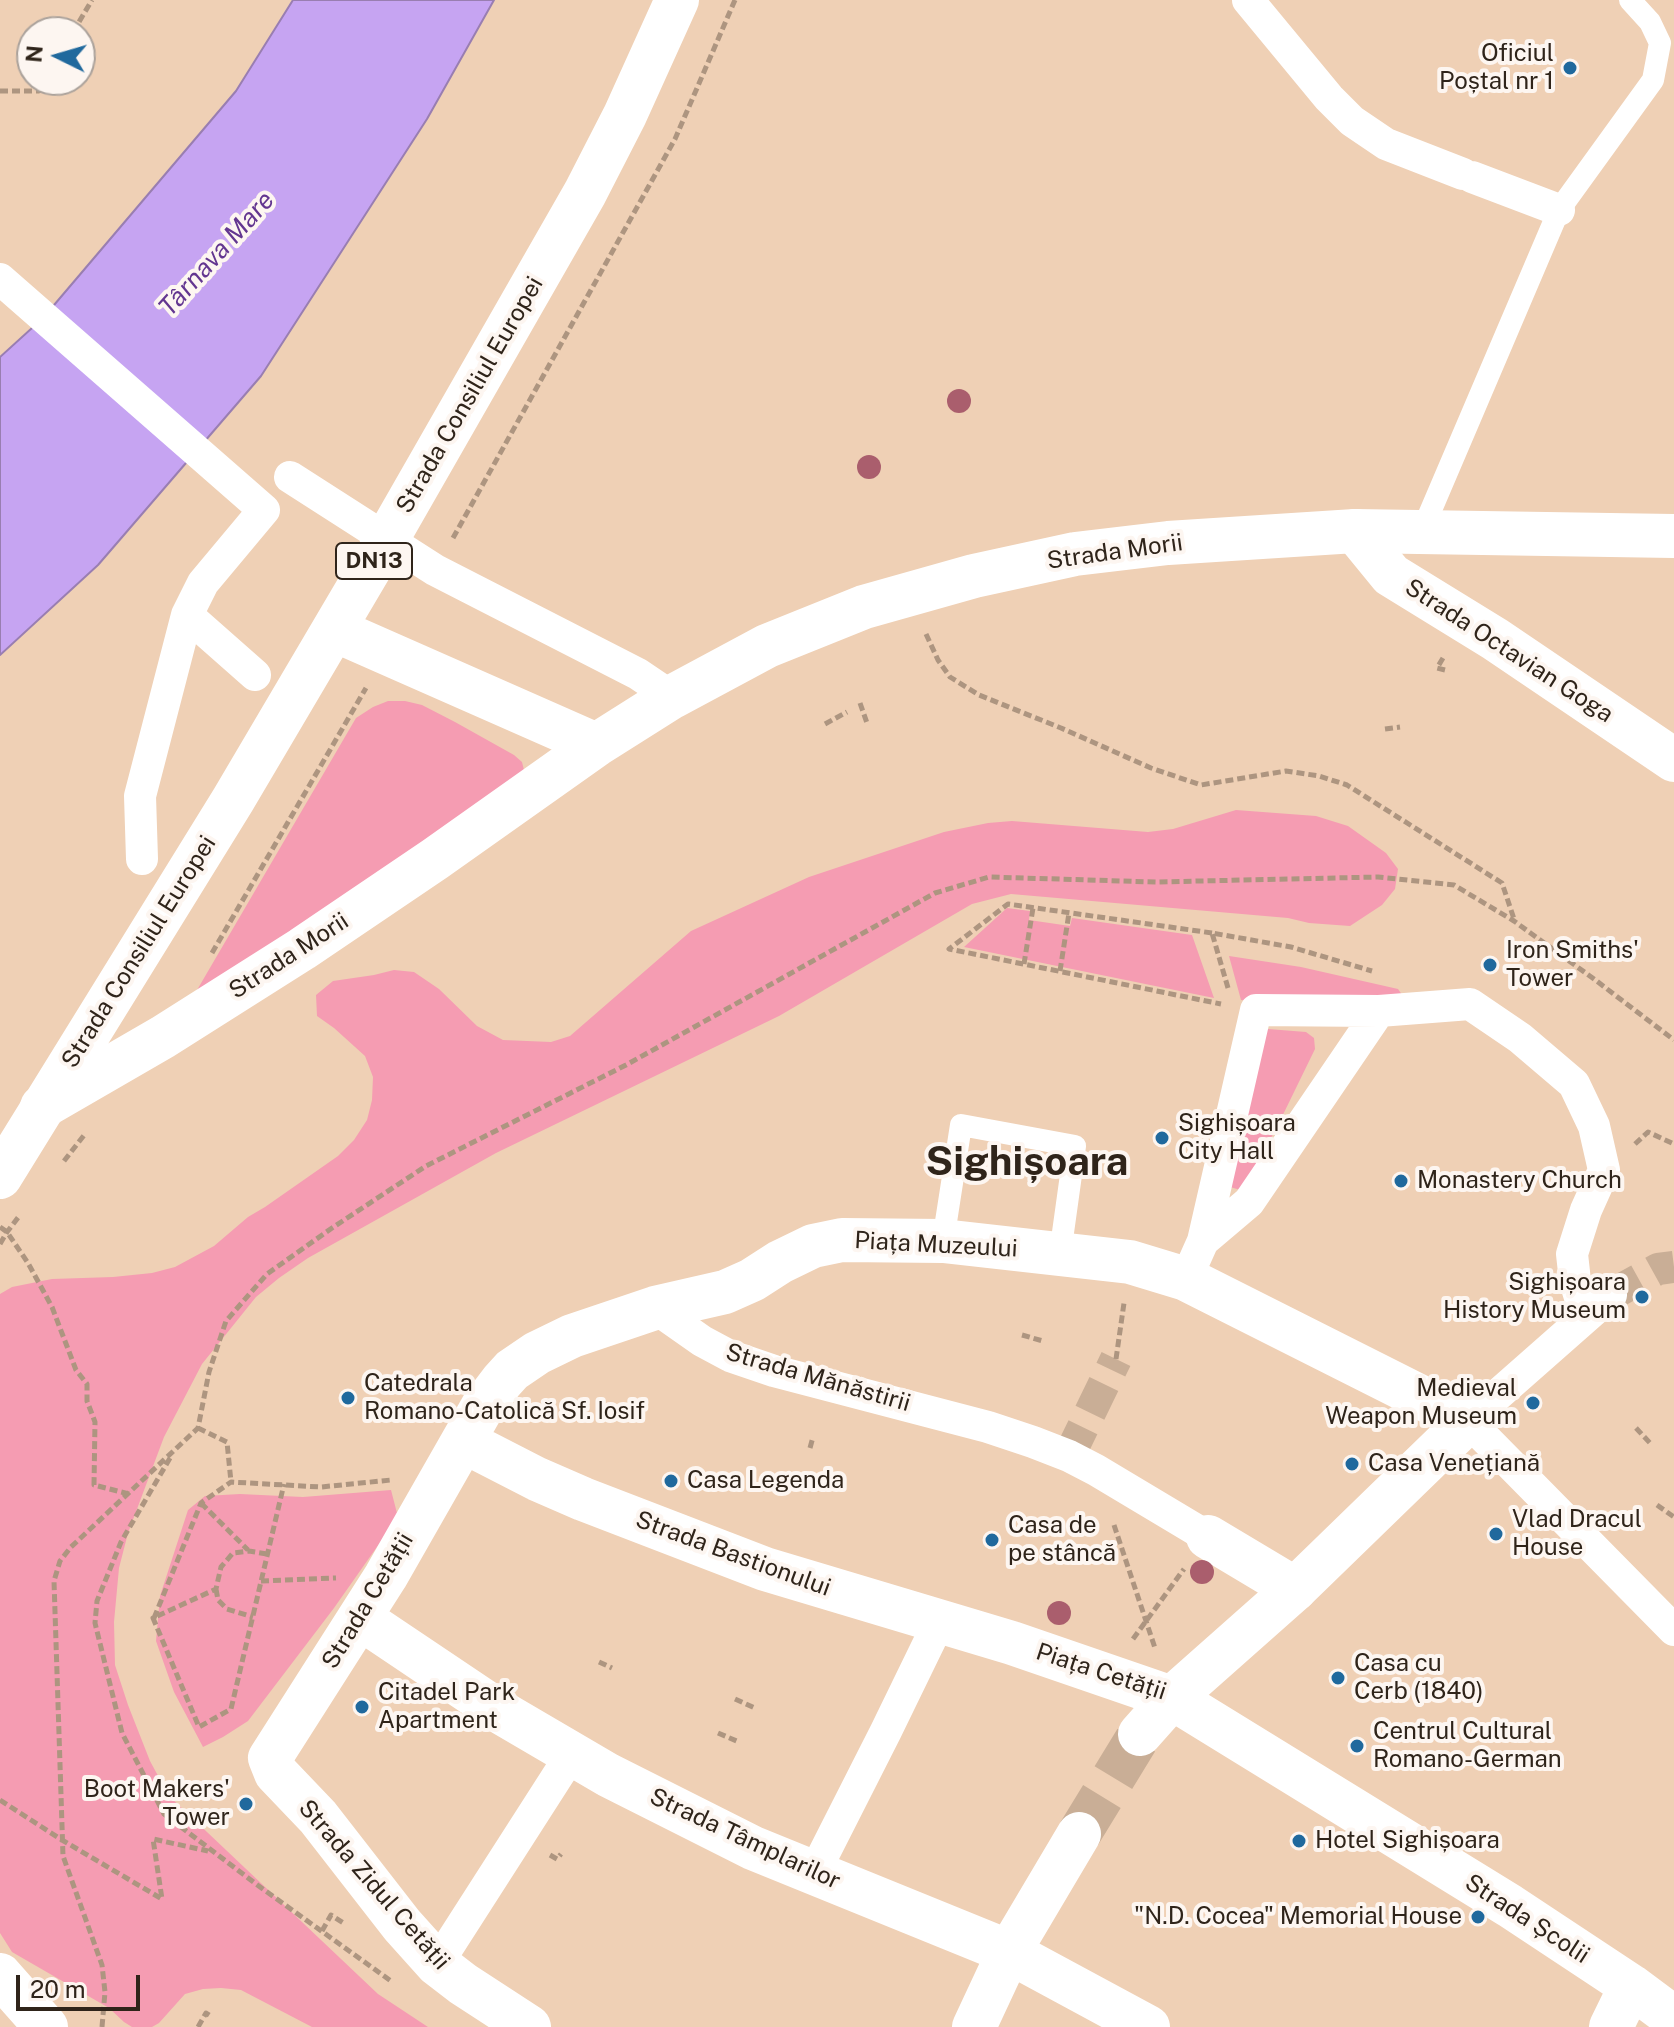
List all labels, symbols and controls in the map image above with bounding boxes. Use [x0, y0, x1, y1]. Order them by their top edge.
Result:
north arrow [16, 16, 96, 96]
place label: Oficiul Poștal nr 1 [1439, 40, 1554, 96]
text: N [20, 44, 48, 64]
marker: Oficiul Poștal nr 1 [1561, 59, 1579, 77]
water label: Târnava Mare [153, 185, 281, 323]
street label: Strada Consiliul Europei [390, 272, 550, 518]
street label: Strada Morii [1045, 528, 1185, 576]
road number: DN13 [336, 543, 412, 579]
street label: Strada Octavian Goga [1399, 573, 1619, 729]
street label: Strada Consiliul Europei [56, 831, 222, 1073]
street label: Strada Morii [224, 907, 354, 1005]
place label: Iron Smiths' Tower [1506, 937, 1639, 993]
marker: Iron Smiths' Tower [1481, 956, 1499, 974]
place label: Sighișoara City Hall [1178, 1110, 1296, 1166]
marker: Sighișoara City Hall [1153, 1129, 1171, 1147]
district label: Sighișoara [925, 1139, 1129, 1187]
place label: Monastery Church [1417, 1167, 1622, 1195]
marker: Monastery Church [1392, 1172, 1410, 1190]
street label: Piața Muzeului [854, 1226, 1018, 1264]
place label: Sighișoara History Museum [1443, 1269, 1626, 1325]
marker: Sighișoara History Museum [1633, 1288, 1651, 1306]
street label: Strada Mănăstirii [722, 1338, 914, 1418]
place label: Catedrala Romano-Catolică Sf. Iosif [364, 1370, 645, 1426]
place label: Medieval Weapon Museum [1325, 1375, 1517, 1431]
marker: Catedrala Romano-Catolică Sf. Iosif [339, 1389, 357, 1407]
marker: Medieval Weapon Museum [1524, 1394, 1542, 1412]
place label: Casa Venețiană [1368, 1450, 1540, 1478]
marker: Casa Venețiană [1343, 1455, 1361, 1473]
place label: Casa Legenda [687, 1467, 844, 1495]
marker: Casa Legenda [662, 1472, 680, 1490]
street label: Strada Bastionului [632, 1505, 834, 1603]
place label: Vlad Dracul House [1512, 1506, 1642, 1562]
place label: Casa de pe stâncă [1008, 1512, 1116, 1568]
marker: Vlad Dracul House [1487, 1525, 1505, 1543]
street label: Strada Cetății [316, 1528, 420, 1674]
marker: Casa de pe stâncă [983, 1531, 1001, 1549]
street label: Piața Cetății [1032, 1637, 1170, 1707]
place label: Casa cu Cerb (1840) [1354, 1650, 1483, 1706]
marker: Casa cu Cerb (1840) [1329, 1669, 1347, 1687]
place label: Citadel Park Apartment [378, 1679, 515, 1735]
marker: Citadel Park Apartment [353, 1698, 371, 1716]
place label: Centrul Cultural Romano-German [1373, 1718, 1562, 1774]
marker: Centrul Cultural Romano-German [1348, 1737, 1366, 1755]
place label: Boot Makers' Tower [84, 1776, 230, 1832]
street label: Strada Tâmplarilor [645, 1782, 845, 1896]
street label: Strada Zidul Cetății [292, 1794, 456, 1976]
marker: Boot Makers' Tower [237, 1795, 255, 1813]
place label: Hotel Sighișoara [1315, 1827, 1500, 1855]
marker: Hotel Sighișoara [1290, 1832, 1308, 1850]
street label: Strada Școlii [1459, 1868, 1595, 1970]
place label: "N.D. Cocea" Memorial House [1134, 1903, 1462, 1931]
marker: "N.D. Cocea" Memorial House [1469, 1908, 1487, 1926]
scale bar [20, 1959, 144, 2009]
text: 20 m [30, 1975, 86, 2003]

